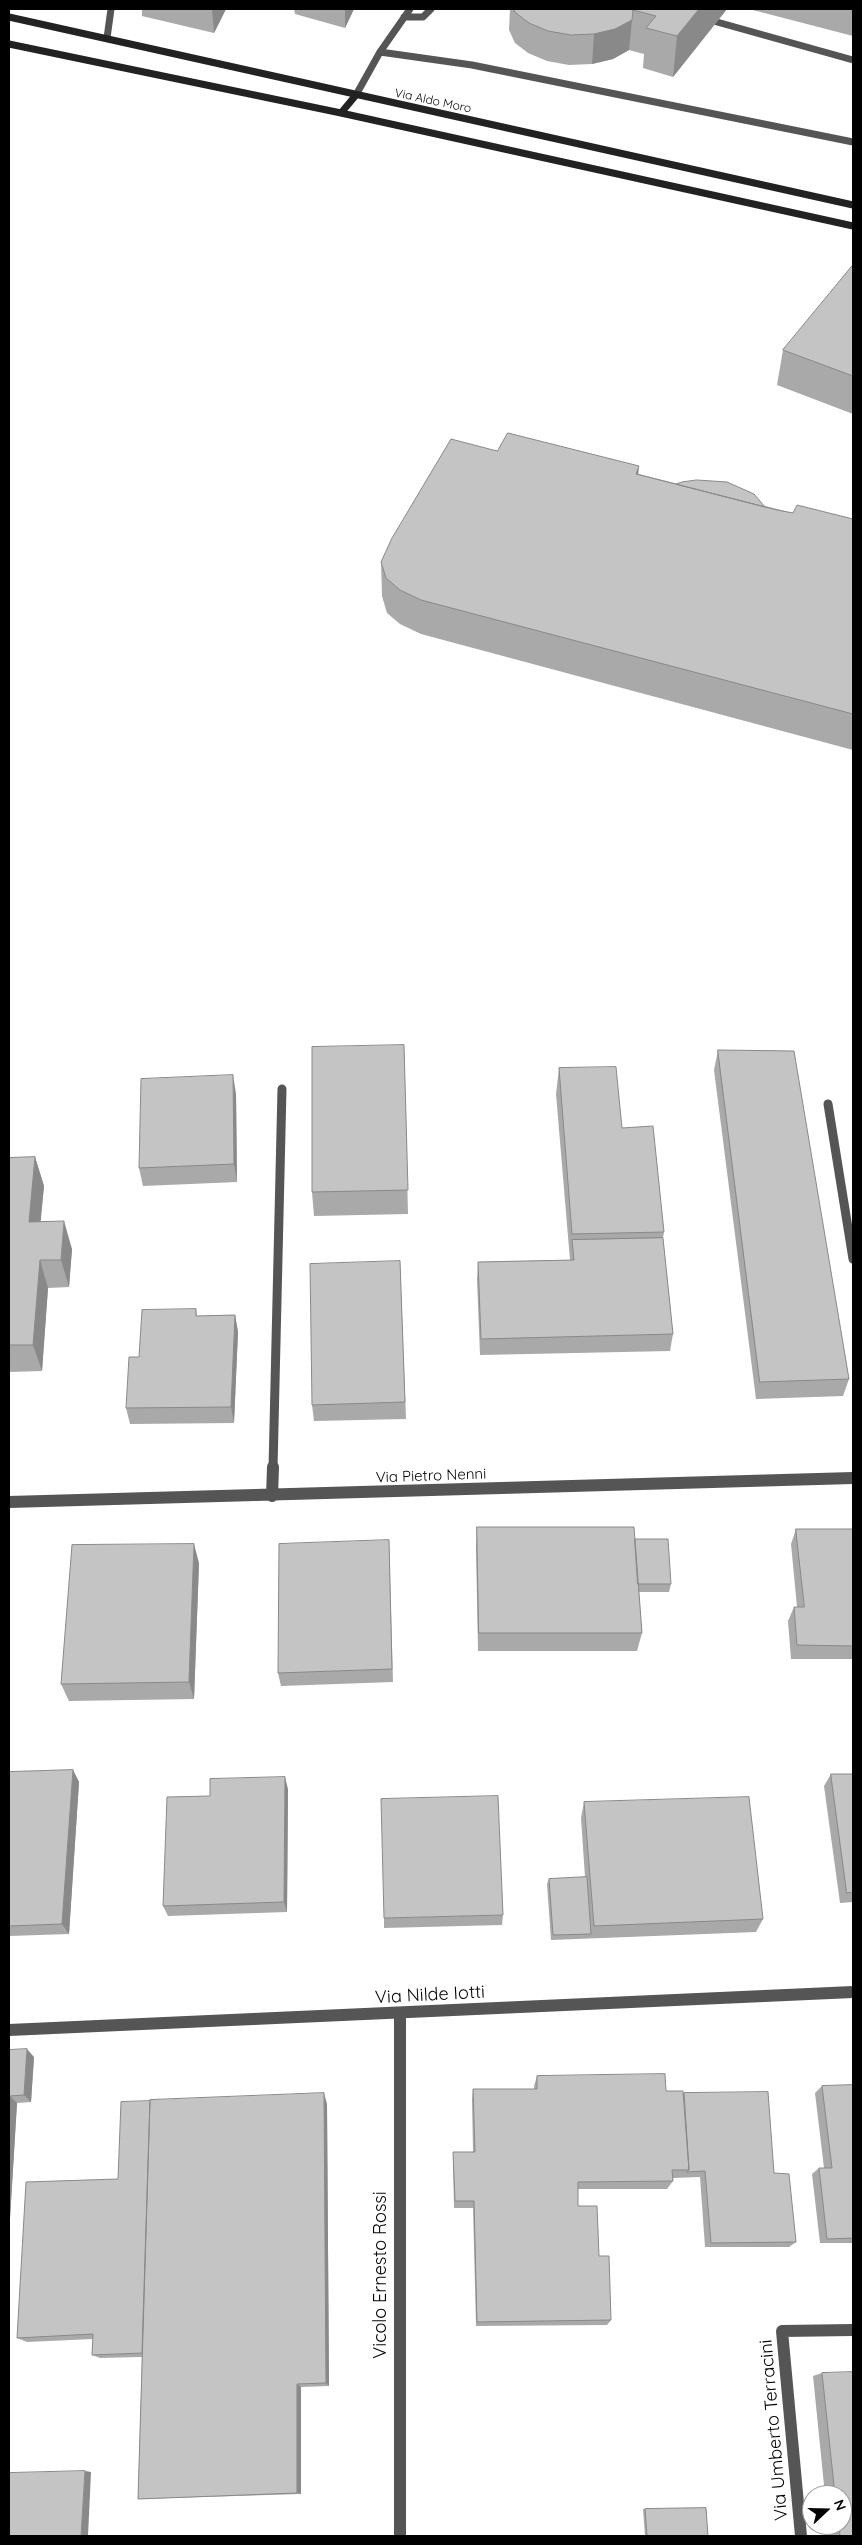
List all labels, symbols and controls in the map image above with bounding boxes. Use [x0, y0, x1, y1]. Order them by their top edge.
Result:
street label: Via Aldo Moro [393, 86, 473, 116]
street label: Via Pietro Nenni [375, 1465, 487, 1487]
street label: Via Nilde Iotti [375, 1981, 485, 2009]
street label: Vicolo Ernesto Rossi [370, 2191, 392, 2359]
street label: Via Umberto Terracini [755, 2339, 793, 2521]
north arrow [802, 2485, 852, 2535]
text: N [830, 2497, 850, 2513]

